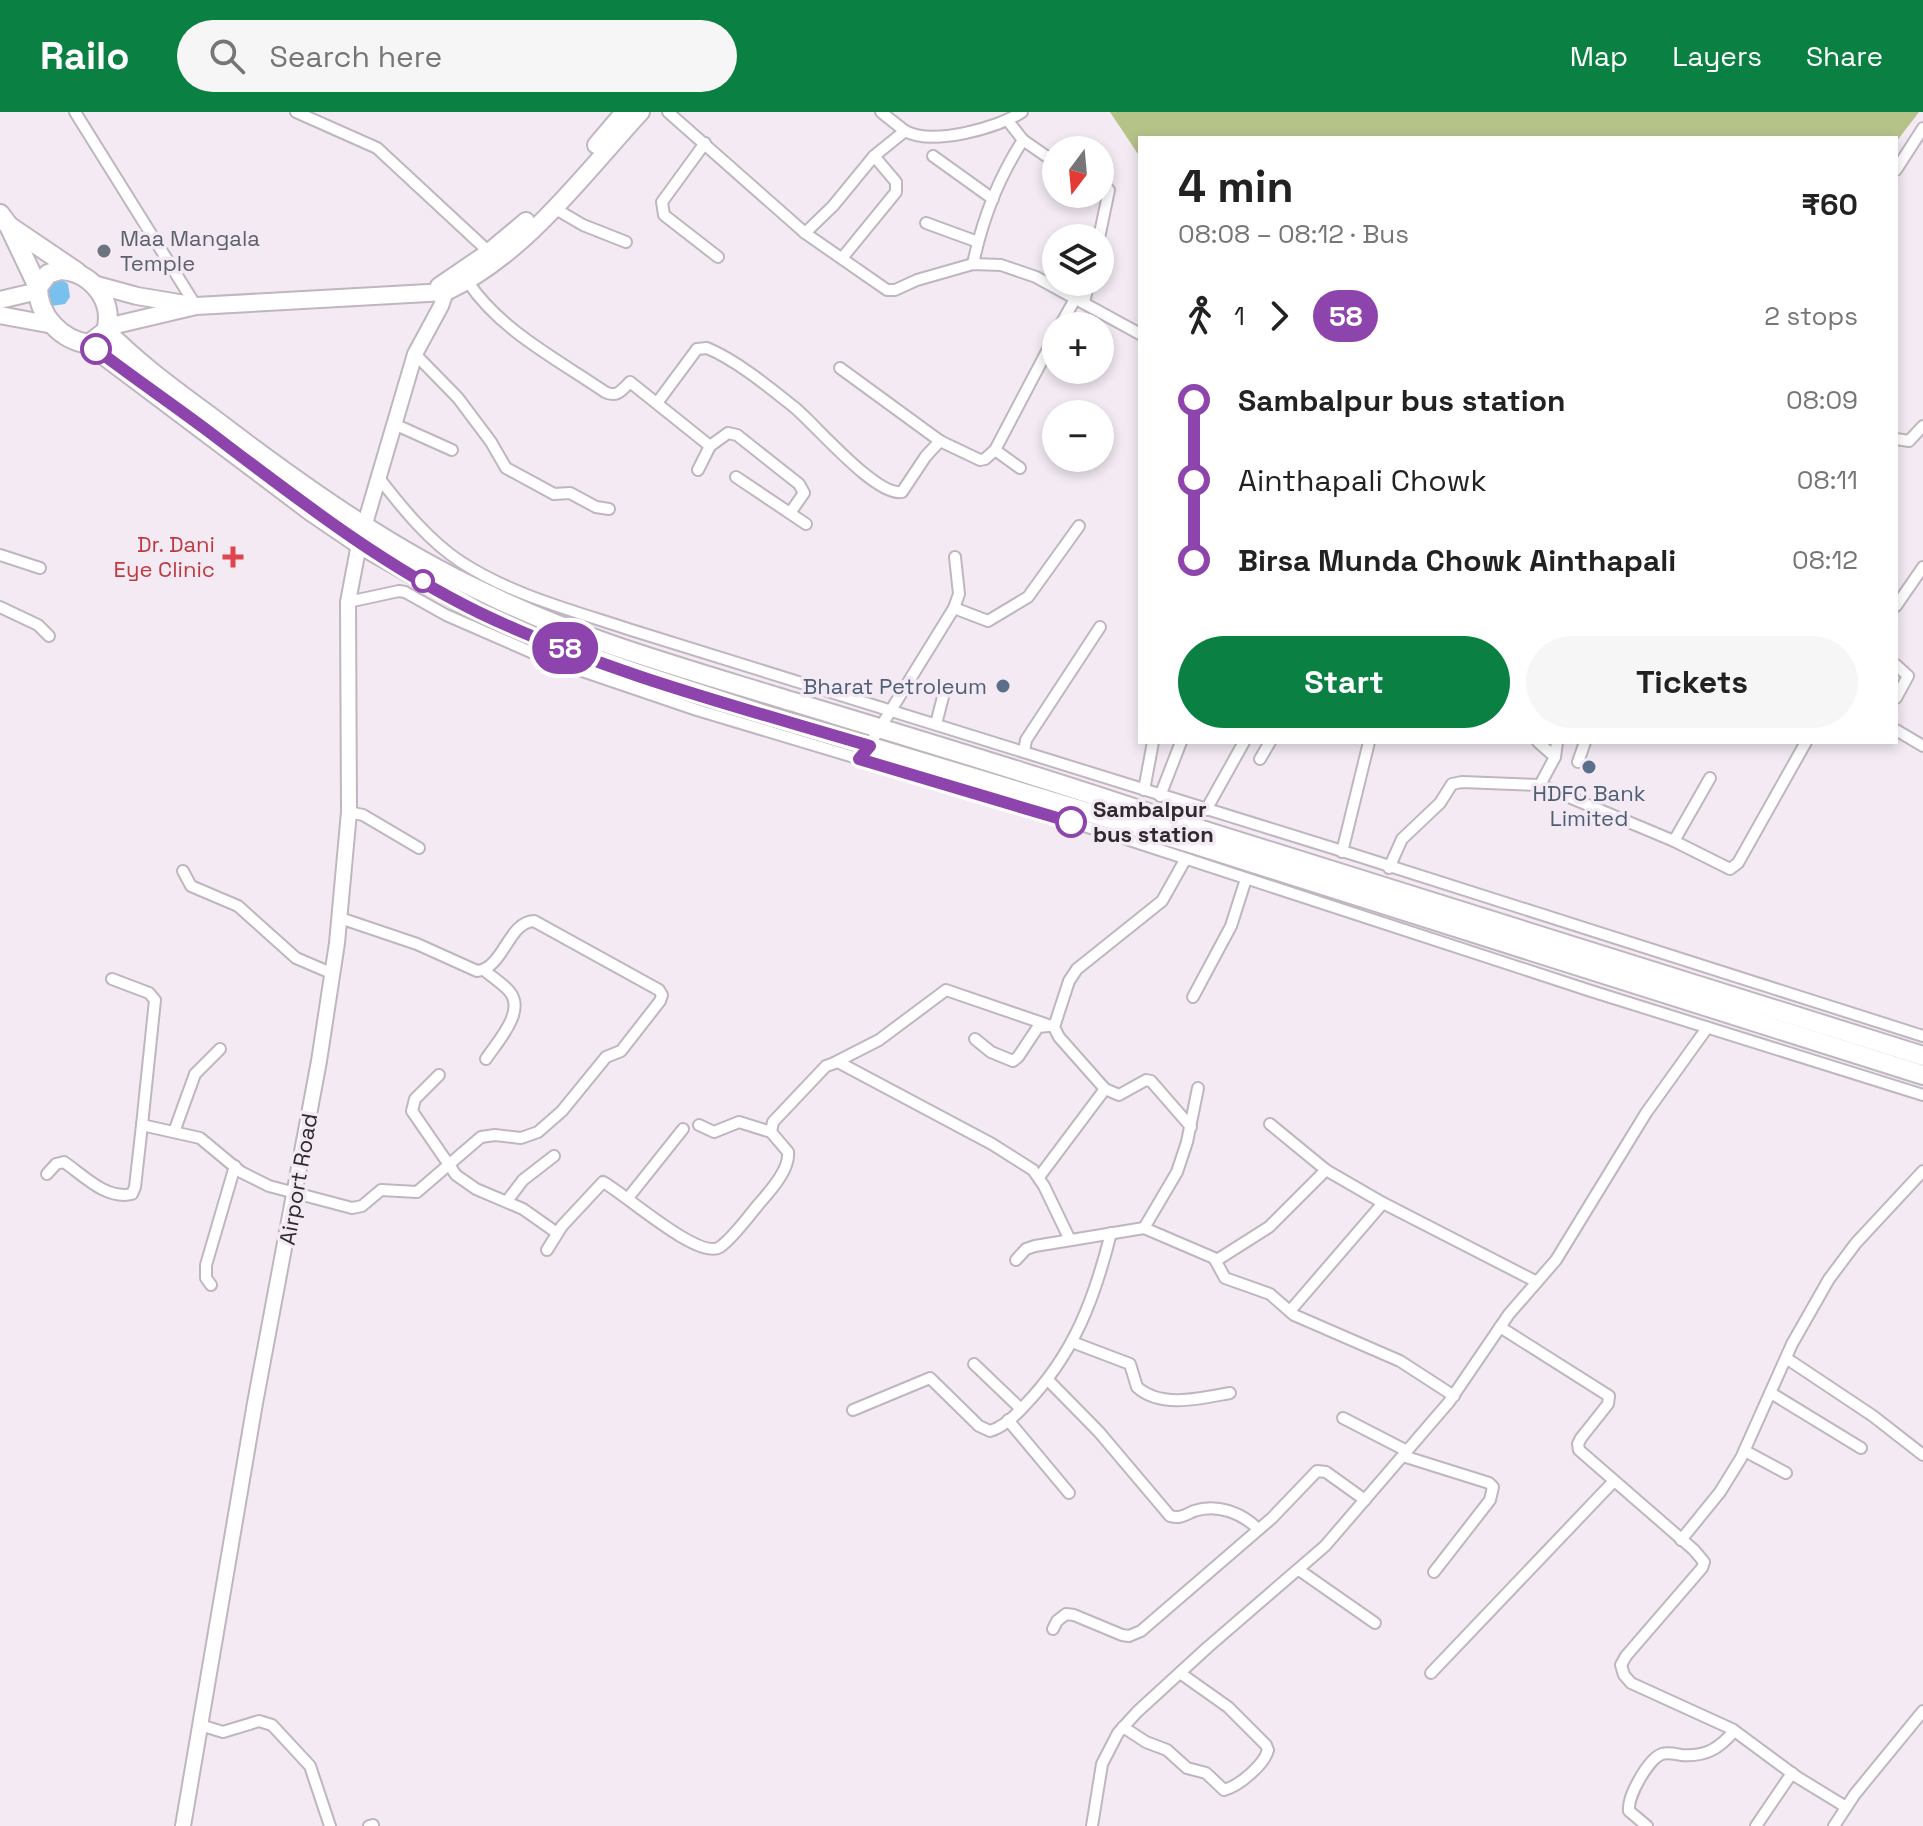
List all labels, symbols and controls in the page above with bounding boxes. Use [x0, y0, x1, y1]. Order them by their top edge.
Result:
search box [177, 20, 737, 92]
text: Railo [40, 32, 129, 80]
icon: search [205, 34, 249, 78]
text: Search here [269, 37, 442, 76]
text: Map [1570, 38, 1628, 74]
text: Layers [1672, 38, 1762, 74]
text: Share [1806, 38, 1883, 74]
north arrow [1042, 136, 1114, 208]
map controls [1042, 136, 1114, 472]
text: 4 min [1178, 159, 1294, 215]
text: ₹60 [1801, 185, 1858, 224]
text: 08:08 – 08:12 · Bus [1178, 217, 1409, 251]
place label: Maa Mangala Temple [120, 224, 260, 277]
button: layers [1042, 224, 1114, 296]
marker: Maa Mangala Temple [95, 242, 113, 260]
icon: walk [1178, 294, 1222, 338]
icon: forward [1257, 294, 1301, 338]
text: 58 [1329, 298, 1362, 334]
text: 1 [1234, 299, 1245, 333]
text: 2 stops [1764, 299, 1858, 333]
button: + [1042, 312, 1114, 384]
unlabelled marker [81, 334, 111, 364]
text: Sambalpur bus station [1238, 381, 1566, 420]
text: 08:09 [1786, 383, 1858, 417]
button: − [1042, 400, 1114, 472]
text: Ainthapali Chowk [1238, 461, 1487, 500]
text: 08:11 [1797, 463, 1858, 497]
place label: Dr. Dani Eye Clinic [114, 530, 215, 583]
text: Birsa Munda Chowk Ainthapali [1238, 541, 1676, 580]
text: 08:12 [1792, 543, 1858, 577]
marker: Dr. Dani Eye Clinic [222, 546, 244, 568]
unlabelled marker [412, 570, 434, 592]
line badge: 58 [529, 622, 601, 674]
text: 58 [548, 630, 582, 666]
button: Start [1178, 636, 1510, 728]
button: Tickets [1526, 636, 1858, 728]
place label: Bharat Petroleum [803, 672, 987, 700]
marker: Bharat Petroleum [994, 677, 1012, 695]
marker: HDFC Bank Limited [1580, 758, 1598, 776]
place label: HDFC Bank Limited [1532, 779, 1646, 832]
place label: Sambalpur bus station [1093, 795, 1214, 848]
marker: Sambalpur bus station [1056, 807, 1086, 837]
street label: Airport Road [273, 1111, 323, 1247]

